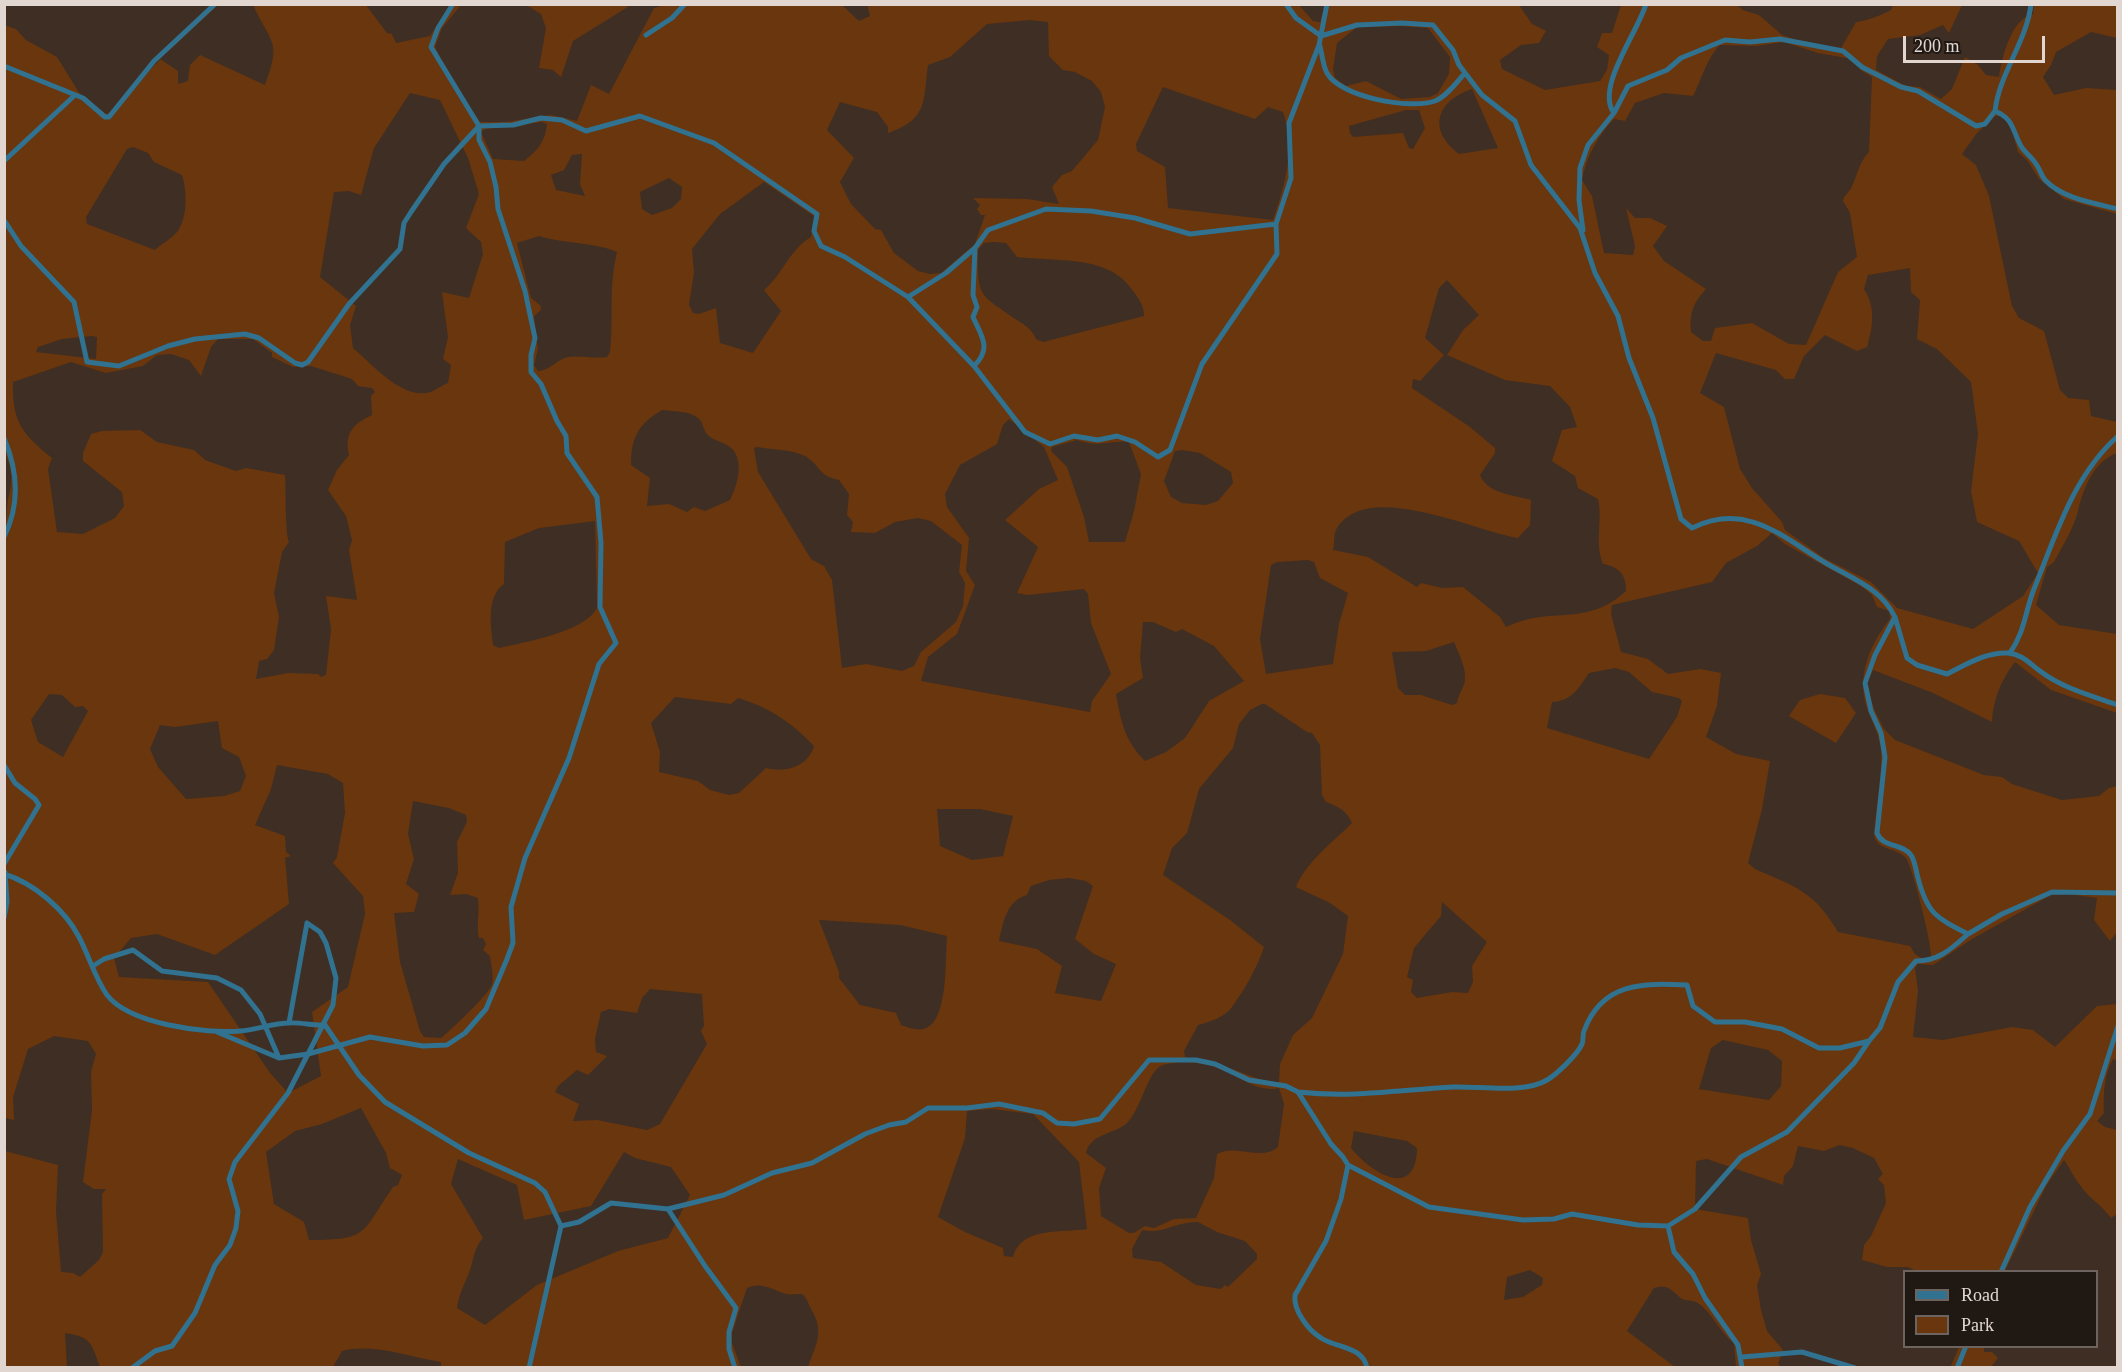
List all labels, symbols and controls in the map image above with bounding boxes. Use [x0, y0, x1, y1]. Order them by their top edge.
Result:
scale bar [1906, 24, 2048, 62]
text: 200 m [1914, 36, 1960, 56]
legend [1903, 1270, 2098, 1348]
text: Road [1961, 1285, 1999, 1305]
text: Park [1961, 1315, 1994, 1335]

